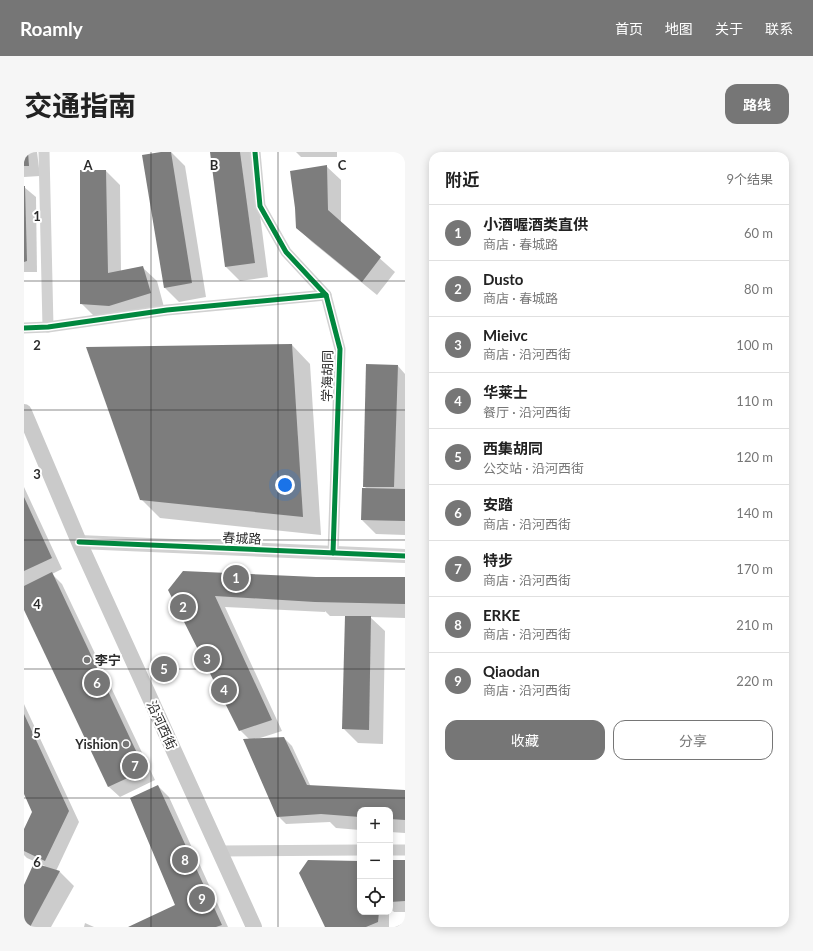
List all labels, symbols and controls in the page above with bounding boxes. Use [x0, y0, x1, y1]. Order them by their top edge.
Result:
text: Roamly [20, 17, 83, 40]
text: 首页 [615, 20, 643, 37]
text: 地图 [665, 20, 693, 37]
text: 关于 [715, 20, 743, 37]
text: 联系 [765, 20, 793, 37]
button: 路线 [725, 84, 789, 124]
text: 交通指南 [24, 88, 136, 122]
text: A [82, 157, 93, 173]
text: B [210, 157, 219, 173]
text: C [338, 157, 347, 173]
text: 附近 [445, 169, 479, 190]
text: 9个结果 [726, 171, 773, 187]
text: 1 [33, 208, 41, 224]
text: 小酒喔酒类直供 [483, 215, 588, 233]
text: 1 [454, 225, 462, 241]
text: 60 m [744, 225, 773, 241]
text: 商店 · 春城路 [483, 236, 558, 252]
text: Dusto [483, 270, 524, 288]
text: 2 [454, 281, 462, 297]
text: 80 m [744, 281, 773, 297]
text: 商店 · 春城路 [483, 290, 558, 306]
text: Mieivc [483, 326, 528, 344]
text: 2 [33, 337, 41, 353]
text: 3 [454, 337, 462, 353]
text: 100 m [736, 337, 773, 353]
text: 商店 · 沿河西街 [483, 346, 571, 362]
street label: 学海胡同 [319, 350, 335, 402]
text: 华莱士 [483, 383, 528, 401]
text: 4 [454, 393, 462, 409]
text: 110 m [736, 393, 773, 409]
text: 餐厅 · 沿河西街 [483, 404, 571, 420]
text: 西集胡同 [483, 439, 543, 457]
text: 5 [454, 449, 462, 465]
text: 120 m [736, 449, 773, 465]
text: 公交站 · 沿河西街 [483, 460, 584, 476]
text: 3 [33, 466, 41, 482]
your location [275, 475, 295, 495]
text: 安踏 [483, 495, 513, 513]
text: 6 [454, 505, 462, 521]
text: 140 m [736, 505, 773, 521]
text: 商店 · 沿河西街 [483, 516, 571, 532]
street label: 春城路 [222, 529, 262, 547]
text: 特步 [483, 551, 513, 569]
text: 7 [454, 561, 462, 577]
text: 170 m [736, 561, 773, 577]
pin: 1 [223, 563, 249, 593]
text: 商店 · 沿河西街 [483, 572, 571, 588]
pin: 2 [170, 592, 196, 622]
text: 4 [33, 596, 41, 612]
text: ERKE [483, 606, 520, 624]
text: 8 [454, 617, 462, 633]
text: 210 m [736, 617, 773, 633]
text: 商店 · 沿河西街 [483, 626, 571, 642]
pin: 3 [194, 644, 220, 674]
place label: 李宁 [95, 652, 121, 668]
pin: 5 [151, 654, 177, 684]
marker: 李宁 [82, 655, 92, 665]
text: Qiaodan [483, 662, 540, 680]
pin: 6 [84, 668, 110, 698]
text: 9 [454, 673, 462, 689]
text: 220 m [736, 673, 773, 689]
pin: 4 [211, 675, 237, 705]
text: 商店 · 沿河西街 [483, 682, 571, 698]
street label: 沿河西街 [144, 698, 180, 752]
button: 收藏 [445, 720, 605, 760]
button: 分享 [613, 720, 773, 760]
text: 5 [33, 725, 41, 741]
place label: Yishion [74, 736, 118, 752]
marker: Yishion [121, 739, 131, 749]
pin: 7 [122, 751, 148, 781]
map controls [357, 807, 393, 915]
button: + [357, 807, 393, 843]
button: − [357, 843, 393, 879]
pin: 8 [172, 845, 198, 875]
text: 6 [33, 854, 41, 870]
button: locate [357, 879, 393, 915]
pin: 9 [189, 884, 215, 914]

